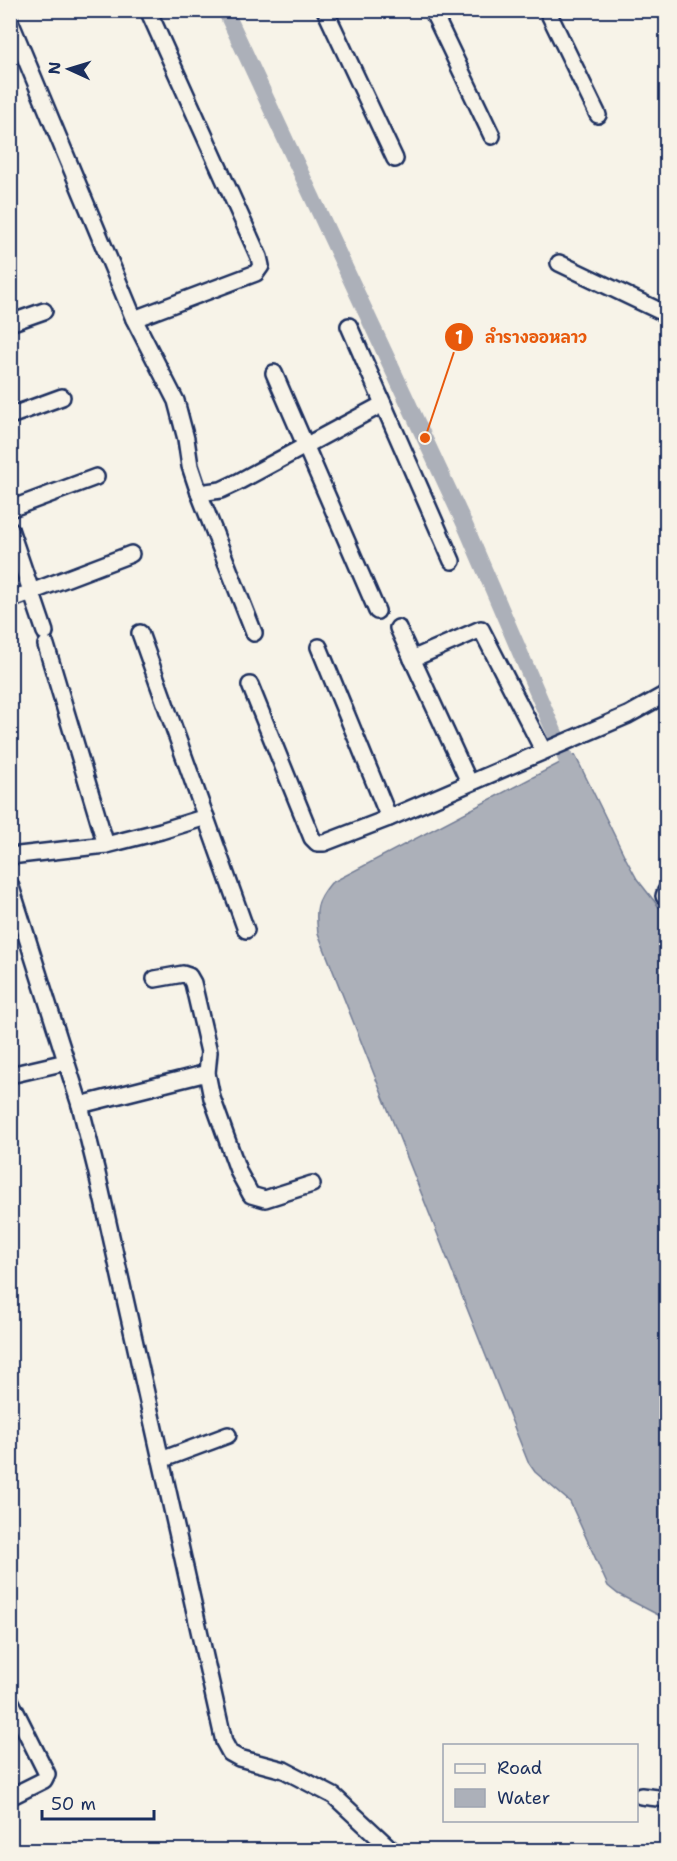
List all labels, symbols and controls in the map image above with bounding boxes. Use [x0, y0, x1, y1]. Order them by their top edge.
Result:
north arrow [39, 39, 99, 99]
text: N [44, 61, 65, 75]
callout: ลำรางออหลาว [444, 320, 599, 354]
text: 1 [455, 326, 463, 350]
text: ลำรางออหลาว [485, 327, 587, 348]
legend [443, 1744, 638, 1822]
text: Road [497, 1756, 542, 1780]
scale bar [42, 1783, 154, 1821]
text: Water [497, 1786, 550, 1810]
text: 50 m [51, 1792, 96, 1816]

